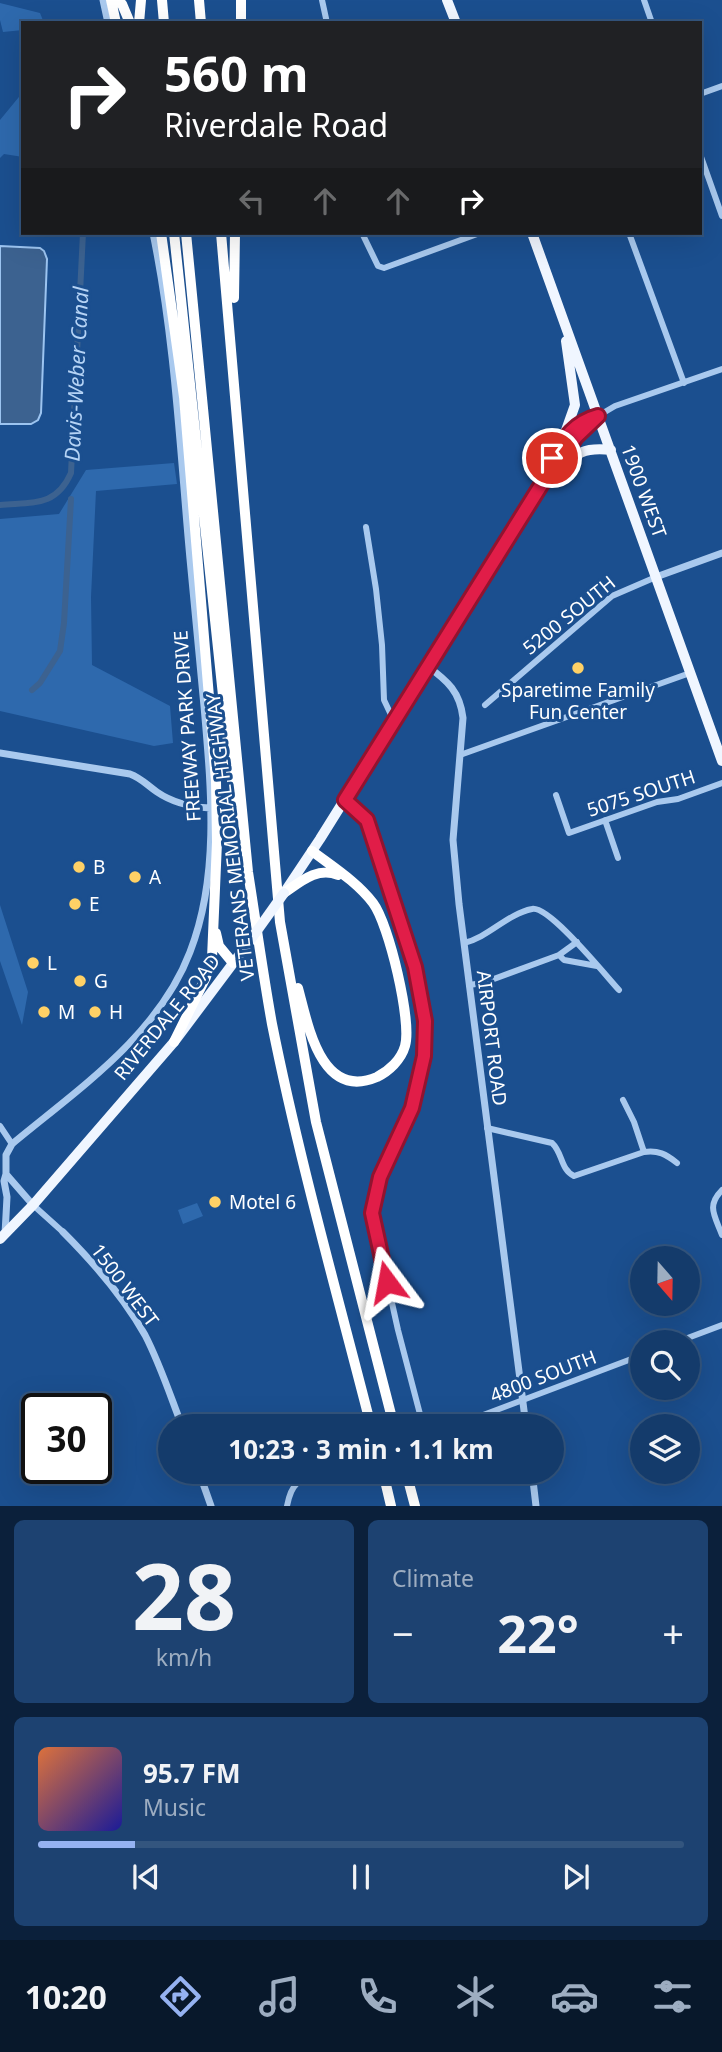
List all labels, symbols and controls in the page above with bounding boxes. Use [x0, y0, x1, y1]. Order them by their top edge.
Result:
text: 560 m [164, 40, 309, 106]
icon: right [49, 49, 140, 140]
text: Riverdale Road [164, 103, 388, 146]
icon: left [233, 182, 271, 220]
icon: ahead [306, 182, 344, 220]
icon: ahead [379, 182, 417, 220]
icon: right [452, 182, 490, 220]
water label: Davis-Weber Canal [57, 285, 95, 462]
pin [522, 428, 582, 488]
icon: arrive [533, 439, 571, 477]
street label: 1900 WEST [615, 441, 673, 542]
street label: 5200 SOUTH [517, 570, 621, 660]
street label: FREEWAY PARK DRIVE [167, 629, 207, 823]
marker: Sparetime Family Fun Center [570, 660, 586, 676]
place label: Sparetime Family Fun Center [501, 677, 655, 725]
street label: VETERANS MEMORIAL HIGHWAY [199, 692, 261, 982]
street label: 5075 SOUTH [584, 763, 698, 823]
place label: B [93, 854, 105, 880]
marker: B [71, 859, 87, 875]
place label: A [149, 864, 162, 890]
marker: A [127, 869, 143, 885]
place label: E [89, 891, 100, 917]
marker: E [67, 896, 83, 912]
street label: RIVERDALE ROAD [108, 948, 226, 1086]
place label: L [47, 950, 57, 976]
marker: L [25, 955, 41, 971]
place label: G [94, 968, 108, 994]
street label: AIRPORT ROAD [471, 969, 513, 1107]
marker: G [72, 973, 88, 989]
place label: M [58, 999, 75, 1025]
place label: H [109, 999, 123, 1025]
marker: M [36, 1004, 52, 1020]
marker: H [87, 1004, 103, 1020]
place label: Motel 6 [229, 1189, 296, 1215]
marker: Motel 6 [207, 1194, 223, 1210]
street label: 1500 WEST [85, 1238, 165, 1332]
position arrow [350, 1245, 424, 1319]
north arrow [630, 1246, 700, 1316]
map controls [630, 1246, 700, 1484]
button: search [630, 1330, 700, 1400]
street label: 4800 SOUTH [486, 1344, 600, 1408]
speed limit sign: 30 [21, 1393, 112, 1484]
button: layers [630, 1414, 700, 1484]
text: 10:23 · 3 min · 1.1 km [228, 1431, 494, 1467]
text: 28 [132, 1533, 236, 1657]
text: Climate [392, 1562, 474, 1594]
text: 22° [497, 1597, 579, 1668]
text: − [392, 1607, 414, 1659]
text: + [662, 1607, 684, 1659]
text: km/h [156, 1641, 212, 1673]
text: 95.7 FM [143, 1755, 240, 1791]
text: Music [143, 1791, 206, 1823]
icon: previous [127, 1858, 165, 1896]
icon: pause [342, 1858, 380, 1896]
icon: next [557, 1858, 595, 1896]
icon: directions [156, 1972, 205, 2021]
icon: music [255, 1972, 304, 2021]
icon: phone [353, 1972, 402, 2021]
icon: climate [451, 1972, 500, 2021]
icon: car [550, 1972, 599, 2021]
icon: filters [648, 1972, 697, 2021]
text: 10:20 [25, 1975, 107, 2018]

